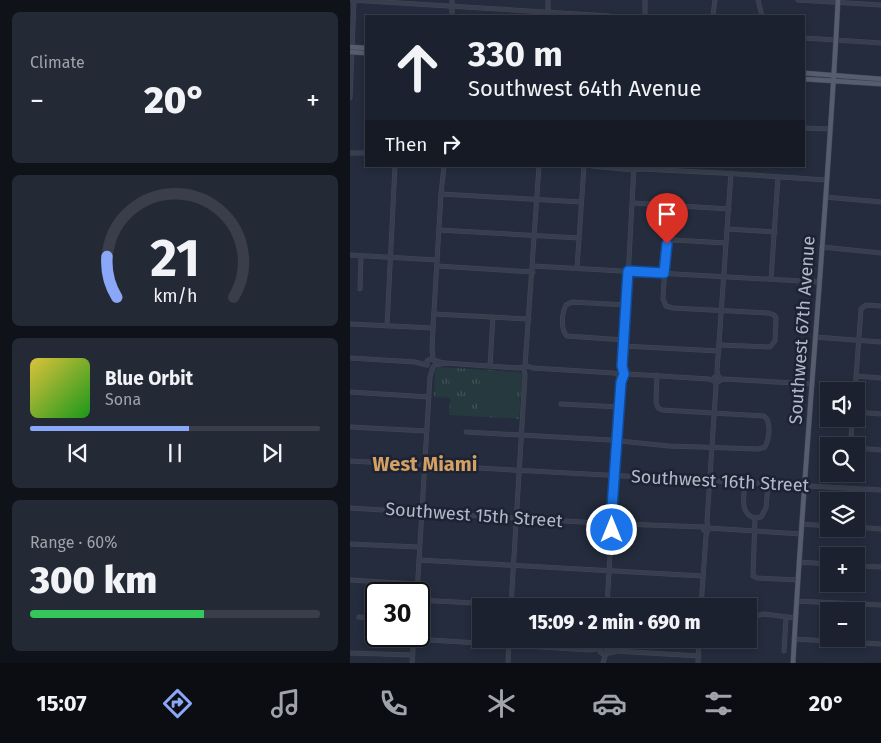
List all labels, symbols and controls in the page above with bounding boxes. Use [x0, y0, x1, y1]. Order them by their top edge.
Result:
text: 330 m [468, 33, 563, 75]
icon: ahead [385, 35, 450, 100]
text: Climate [30, 53, 85, 72]
text: Southwest 64th Avenue [468, 75, 701, 102]
text: 20° [144, 77, 206, 123]
text: − [30, 84, 44, 117]
text: + [306, 84, 320, 117]
icon: right [437, 130, 465, 158]
text: Then [385, 133, 427, 156]
pin [646, 193, 688, 244]
icon: arrive [653, 200, 681, 228]
text: 21 [150, 227, 200, 290]
street label: Southwest 67th Avenue [784, 235, 820, 425]
text: km/h [153, 285, 197, 307]
text: Blue Orbit [105, 367, 193, 390]
map controls [820, 382, 865, 647]
button: sound [820, 382, 865, 427]
text: Sona [105, 390, 141, 409]
button: search [820, 437, 865, 482]
icon: previous [64, 439, 92, 467]
icon: pause [161, 439, 189, 467]
icon: next [258, 439, 286, 467]
district label: West Miami [373, 452, 477, 476]
street label: Southwest 16th Street [630, 465, 810, 497]
button: layers [820, 492, 865, 537]
street label: Southwest 15th Street [385, 498, 564, 532]
position arrow [585, 503, 637, 555]
text: Range · 60% [30, 533, 117, 552]
button: + [820, 547, 865, 592]
text: 300 km [30, 557, 157, 603]
speed limit sign: 30 [365, 582, 430, 647]
button: − [820, 602, 865, 647]
text: 15:09 · 2 min · 690 m [529, 611, 700, 634]
icon: directions [160, 686, 195, 721]
icon: music [268, 686, 303, 721]
icon: phone [376, 686, 411, 721]
icon: climate [484, 686, 519, 721]
icon: car [592, 686, 627, 721]
icon: filters [701, 686, 736, 721]
text: 15:07 [37, 690, 87, 717]
text: 20° [809, 690, 844, 717]

